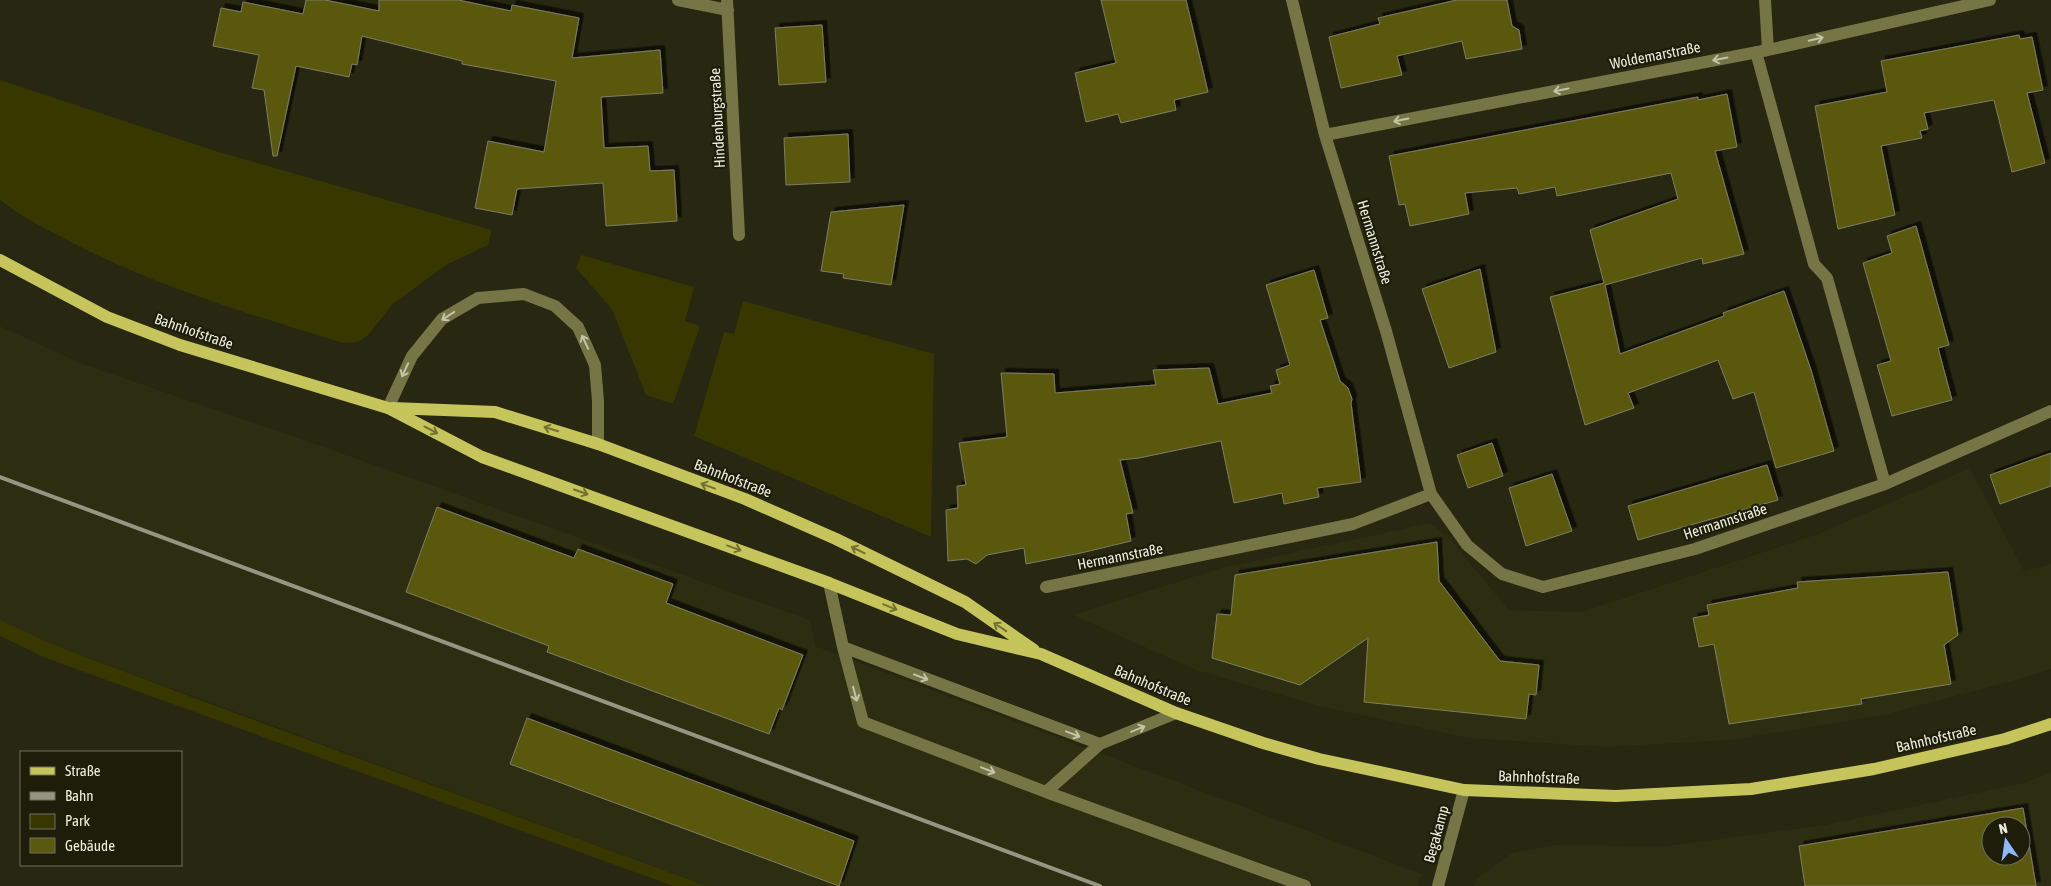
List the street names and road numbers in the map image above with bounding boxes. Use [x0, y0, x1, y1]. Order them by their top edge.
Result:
street label: Woldemarstraße [1608, 38, 1702, 72]
street label: Hindenburgstraße [706, 67, 728, 168]
street label: Hermannstraße [1354, 198, 1396, 286]
street label: Bahnhofstraße [153, 310, 236, 352]
street label: Bahnhofstraße [692, 455, 774, 501]
street label: Hermannstraße [1681, 499, 1769, 543]
street label: Hermannstraße [1076, 539, 1164, 573]
street label: Bahnhofstraße [1112, 661, 1194, 709]
street label: Bahnhofstraße [1894, 720, 1978, 755]
street label: Bahnhofstraße [1498, 767, 1580, 787]
street label: Begakamp [1420, 804, 1452, 864]

